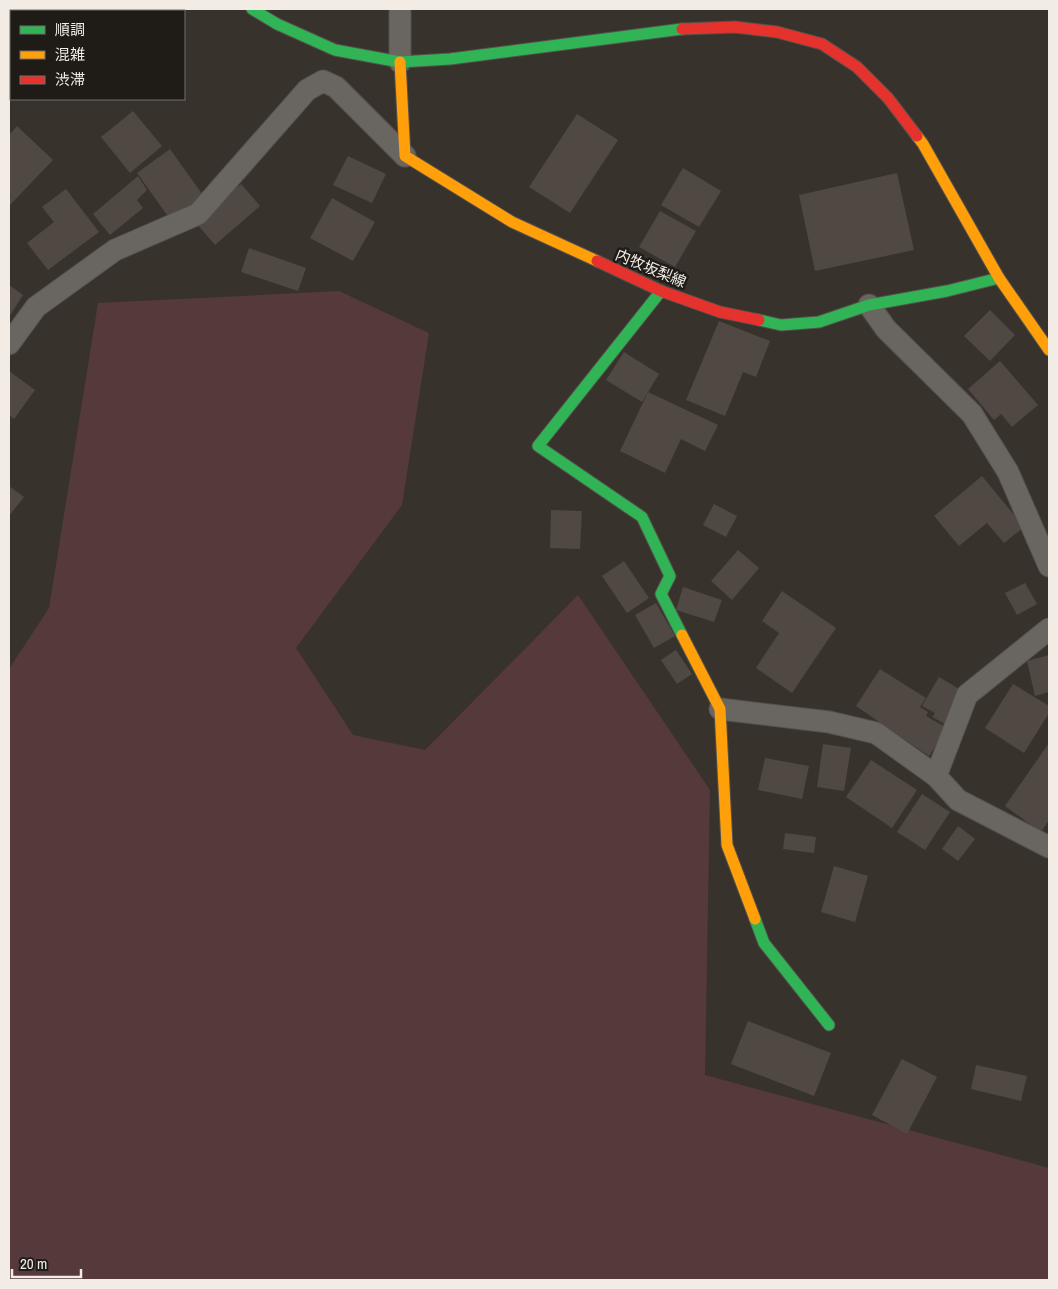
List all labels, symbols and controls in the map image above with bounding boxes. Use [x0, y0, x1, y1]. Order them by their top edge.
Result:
legend [10, 10, 185, 100]
text: 順調 [55, 19, 85, 40]
text: 混雑 [55, 44, 85, 65]
text: 渋滞 [55, 69, 85, 90]
street label: 内牧坂梨線 [612, 244, 690, 292]
scale bar [12, 1246, 81, 1278]
text: 20 m [20, 1253, 47, 1274]

